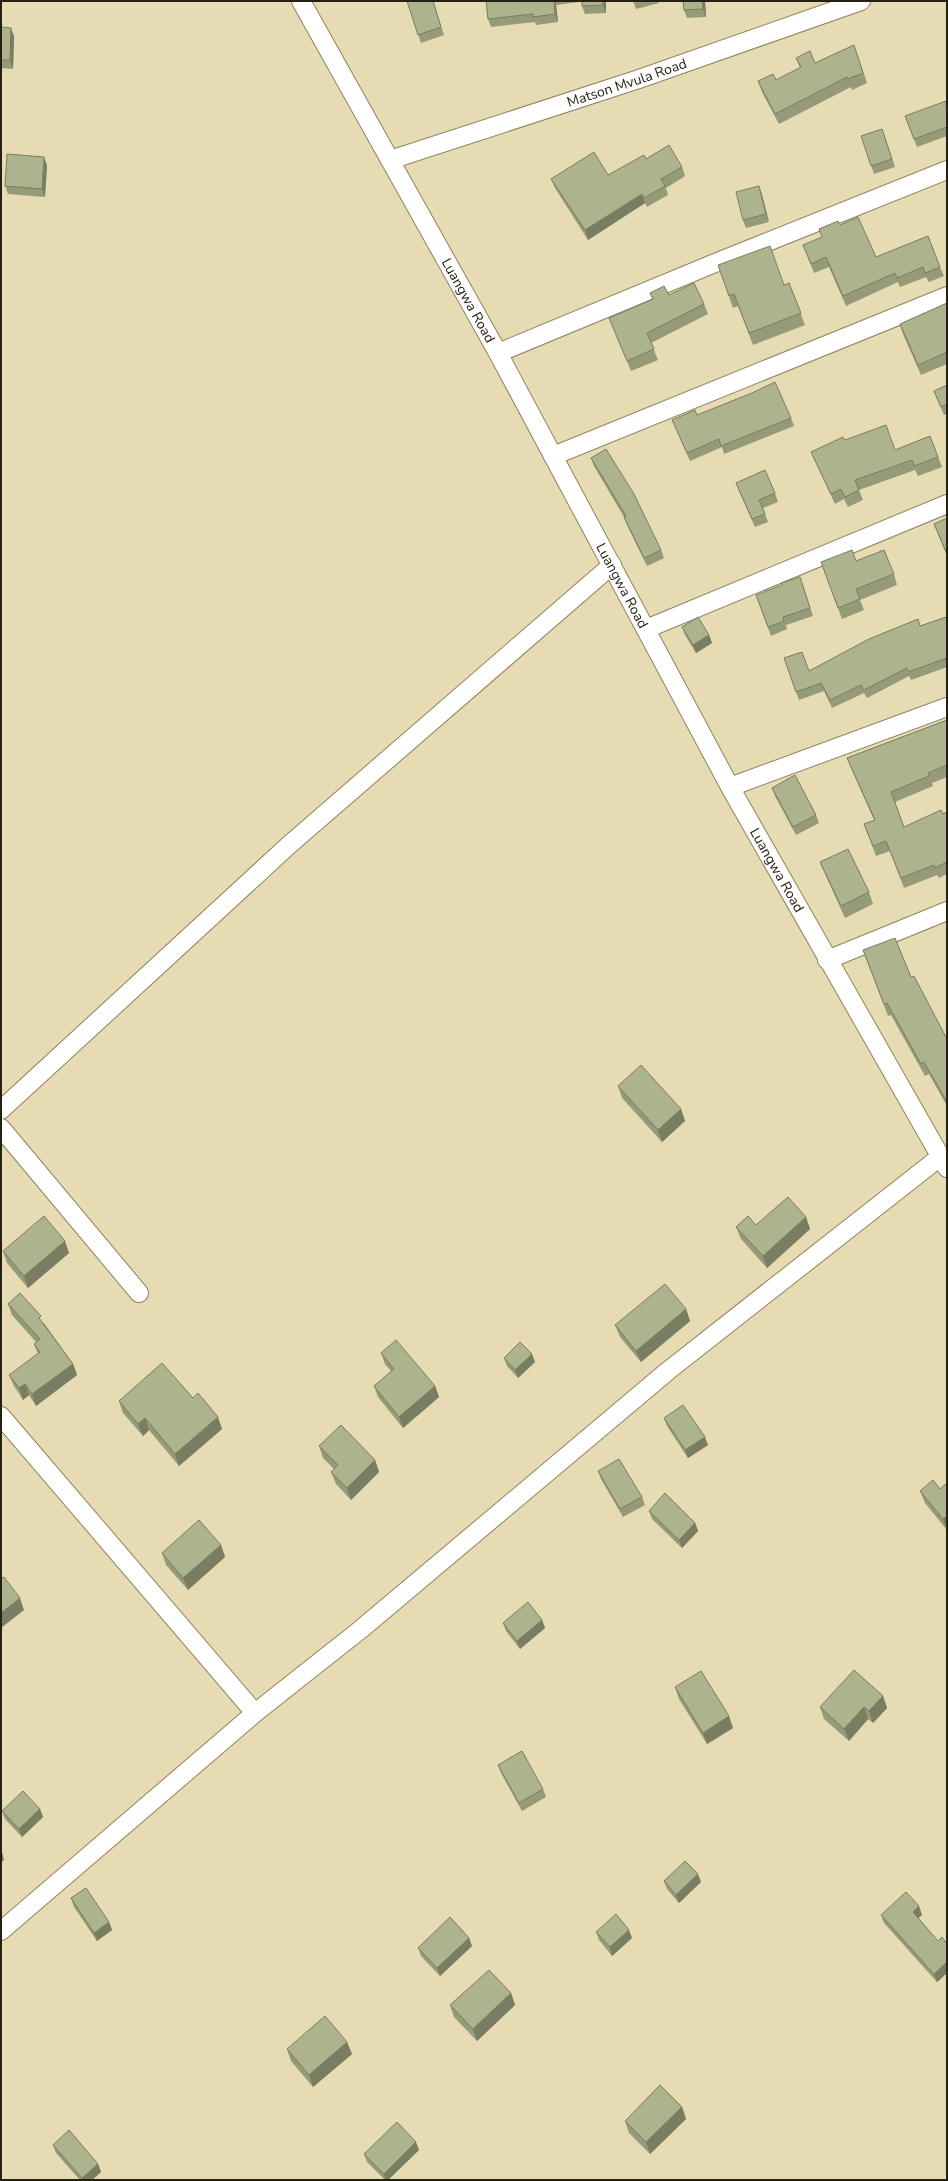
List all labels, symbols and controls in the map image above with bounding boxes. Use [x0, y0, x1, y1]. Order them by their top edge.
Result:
street label: Matson Mvula Road [564, 54, 689, 112]
street label: Luangwa Road [437, 255, 499, 346]
street label: Luangwa Road [591, 540, 652, 632]
street label: Luangwa Road [745, 825, 808, 916]

